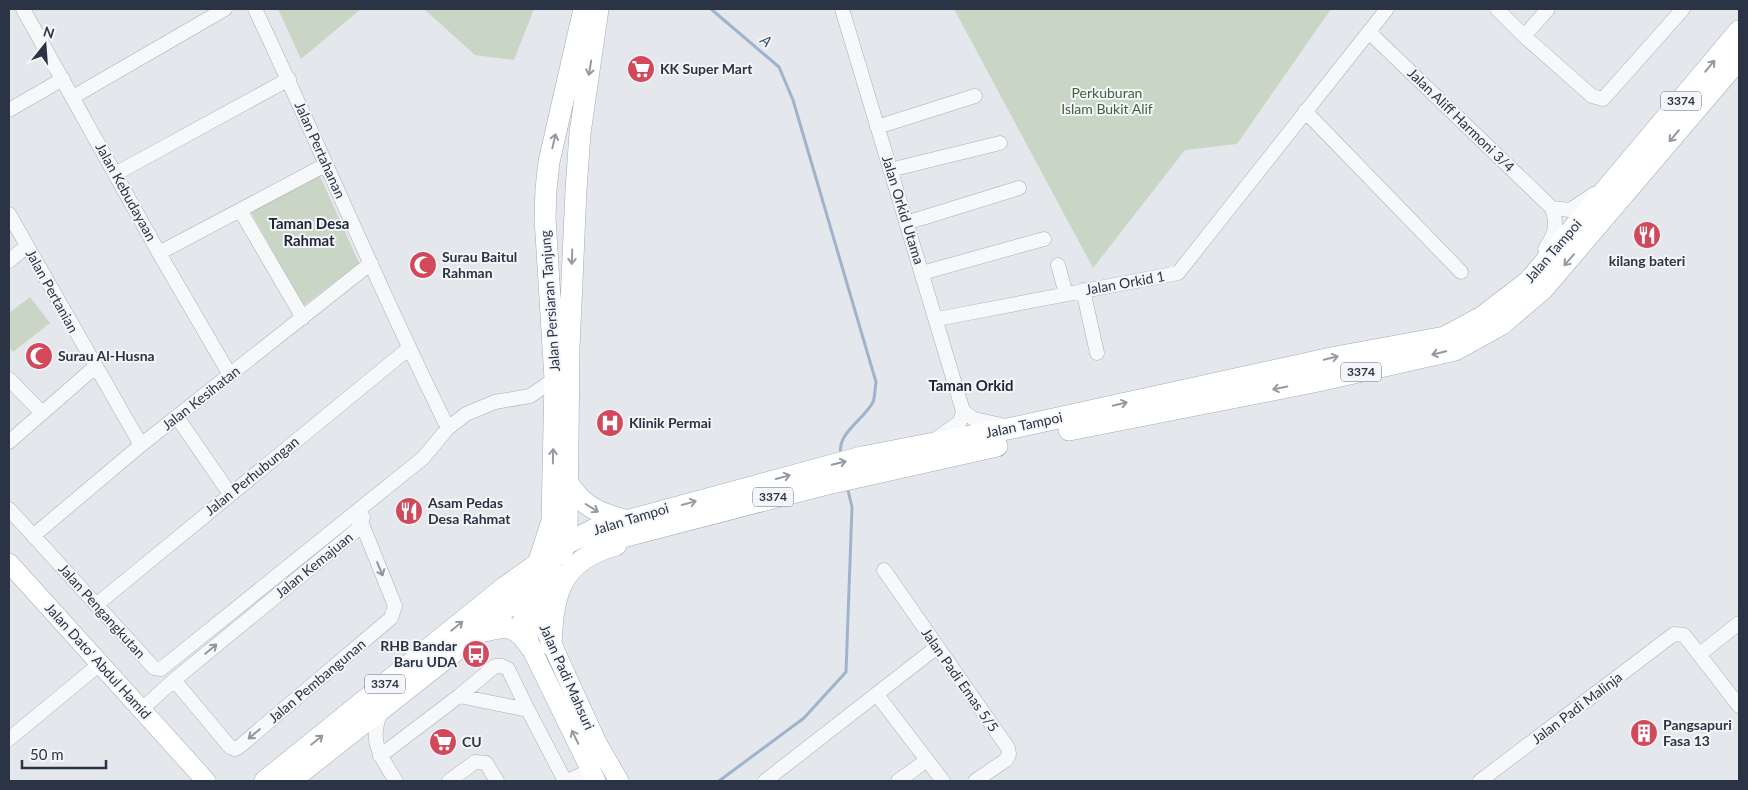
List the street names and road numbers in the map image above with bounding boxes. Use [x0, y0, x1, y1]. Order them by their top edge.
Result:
street label: Jalan Aliff Harmoni 3/4 [1404, 64, 1518, 175]
road number: 3374 [1661, 92, 1701, 110]
street label: Jalan Pertahanan [292, 99, 349, 201]
street label: Jalan Kebudayaan [92, 140, 160, 244]
street label: Jalan Orkid Utama [879, 153, 928, 266]
street label: Jalan Tampoi [1521, 216, 1585, 286]
street label: Jalan Persiaran Tanjung [536, 230, 563, 372]
street label: Jalan Pertanian [23, 246, 82, 335]
street label: Jalan Orkid 1 [1084, 267, 1166, 298]
street label: Jalan Kesihatan [158, 362, 243, 433]
road number: 3374 [1341, 362, 1381, 382]
street label: Jalan Tampoi [984, 408, 1064, 441]
street label: Jalan Perhubungan [201, 433, 302, 519]
road number: 3374 [753, 488, 793, 507]
street label: Jalan Tampoi [591, 499, 671, 538]
street label: Jalan Kemajuan [272, 528, 356, 601]
street label: Jalan Pengangkutan [55, 560, 149, 662]
street label: Jalan Dato' Abdul Hamid [42, 599, 155, 722]
street label: Jalan Padi Mahsuri [536, 621, 598, 732]
street label: Jalan Padi Emas 5/5 [918, 625, 1003, 735]
street label: Jalan Pembangunan [265, 635, 369, 726]
street label: Jalan Padi Malinja [1528, 668, 1625, 747]
road number: 3374 [365, 674, 405, 694]

